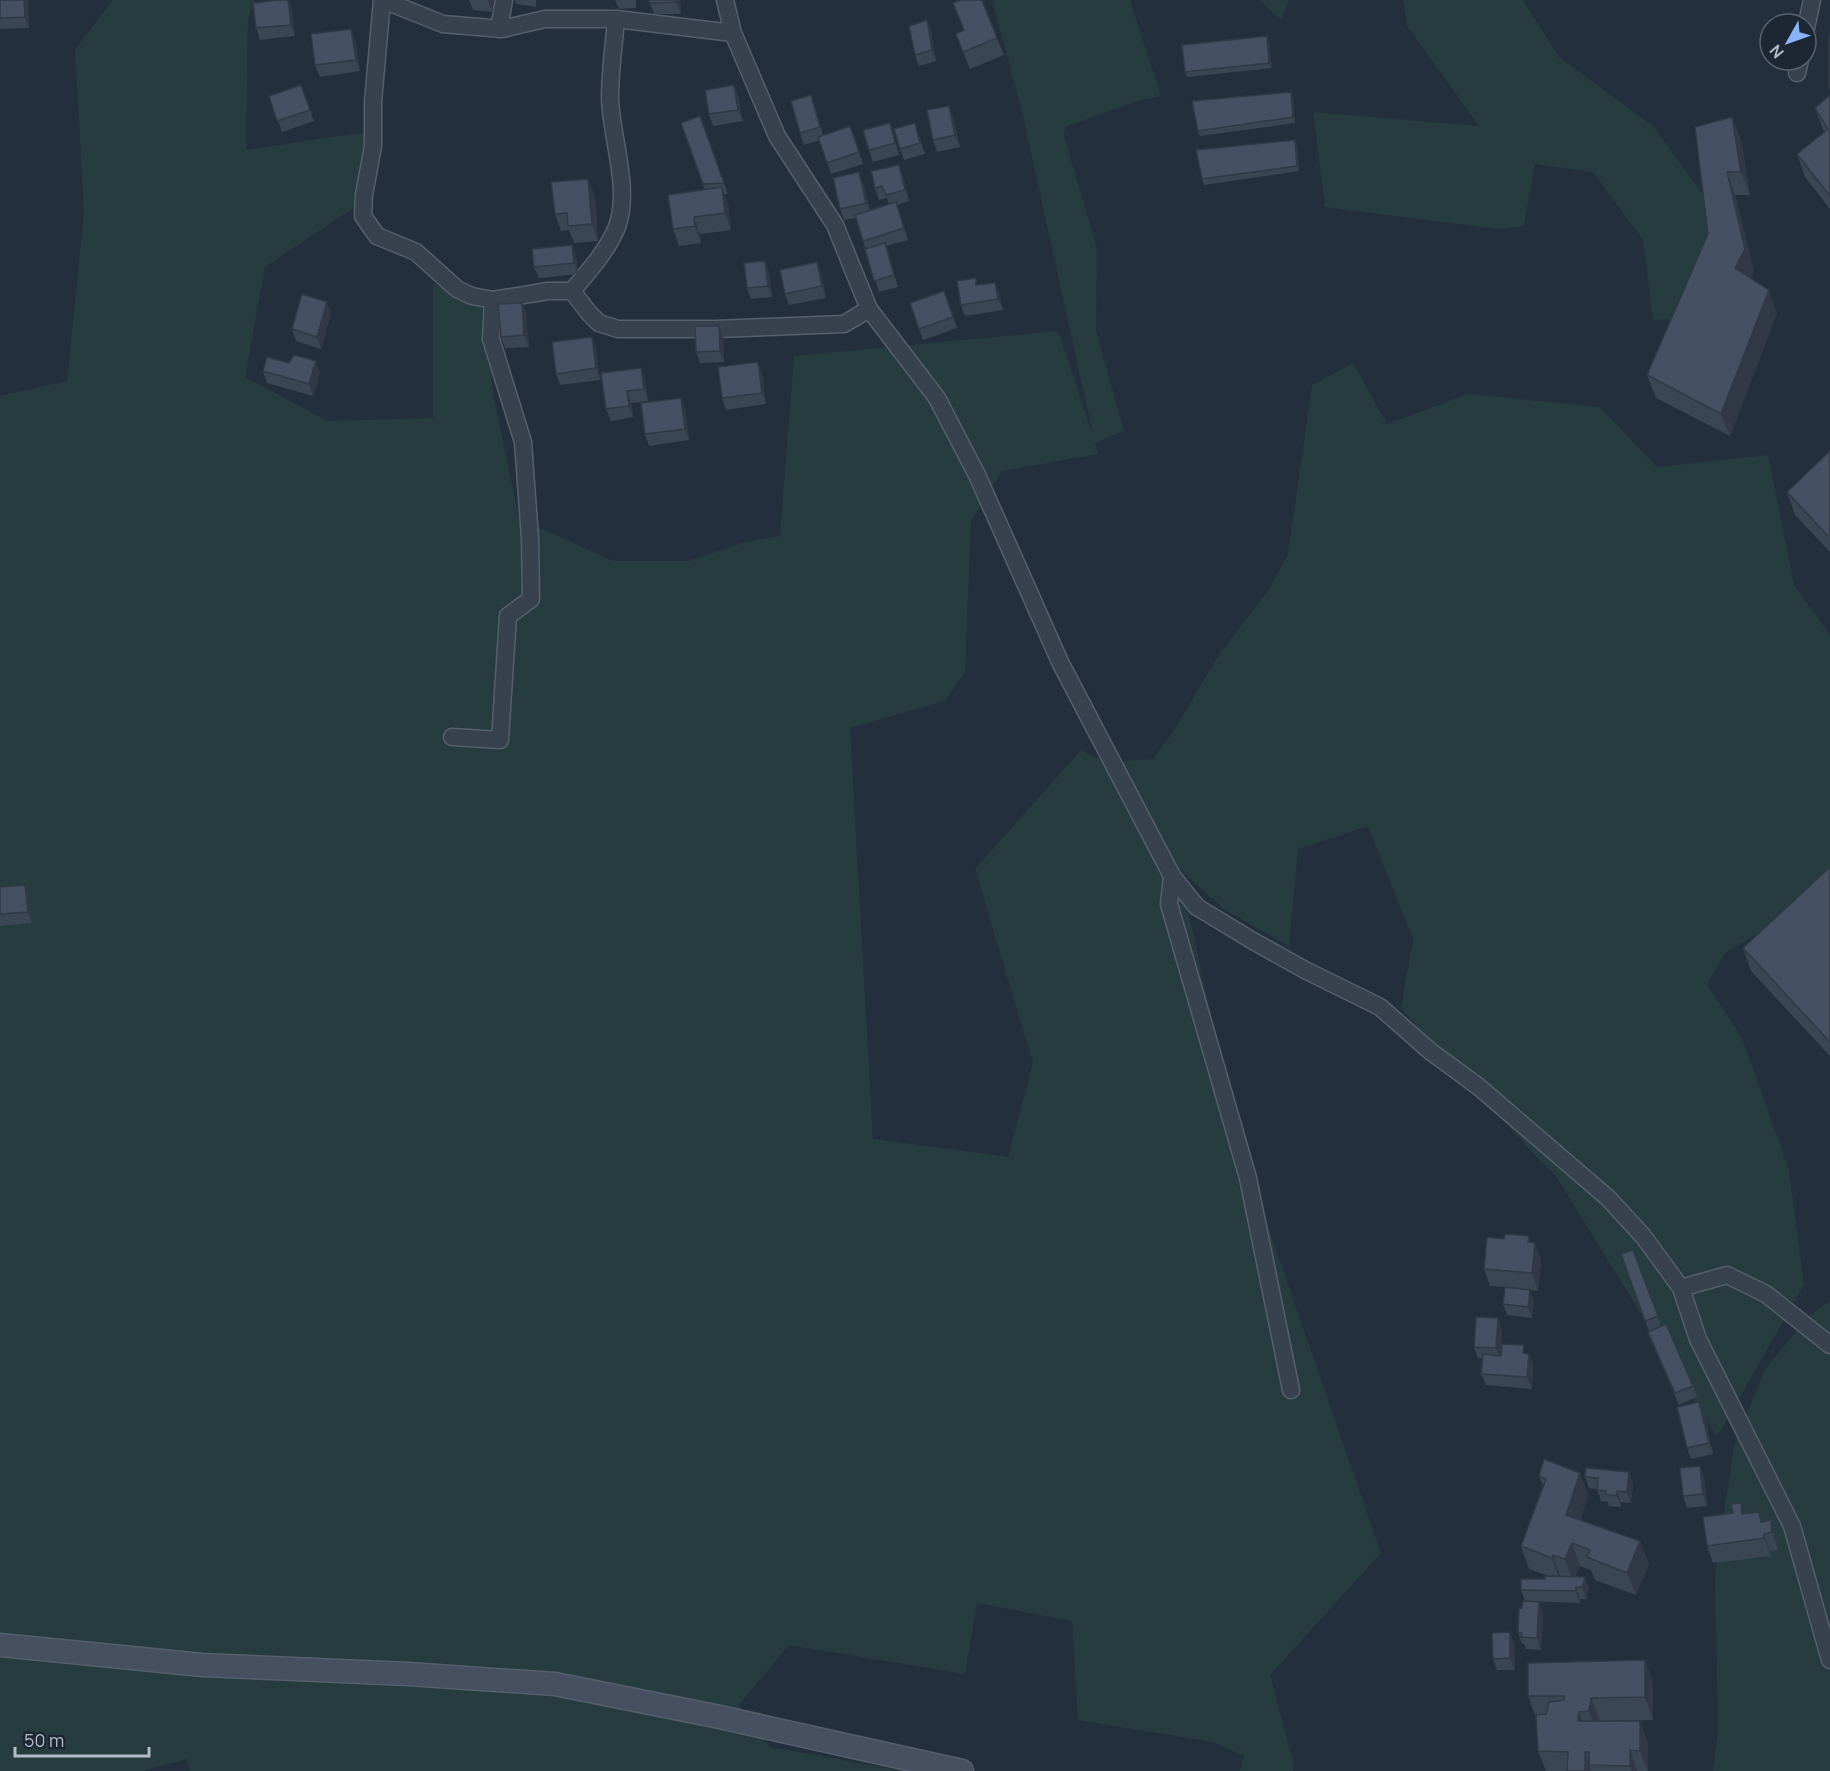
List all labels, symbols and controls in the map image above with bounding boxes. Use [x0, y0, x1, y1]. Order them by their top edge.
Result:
north arrow [1758, 12, 1818, 72]
text: N [1764, 40, 1789, 63]
scale bar [15, 1720, 148, 1758]
text: 50 m [24, 1728, 64, 1752]

